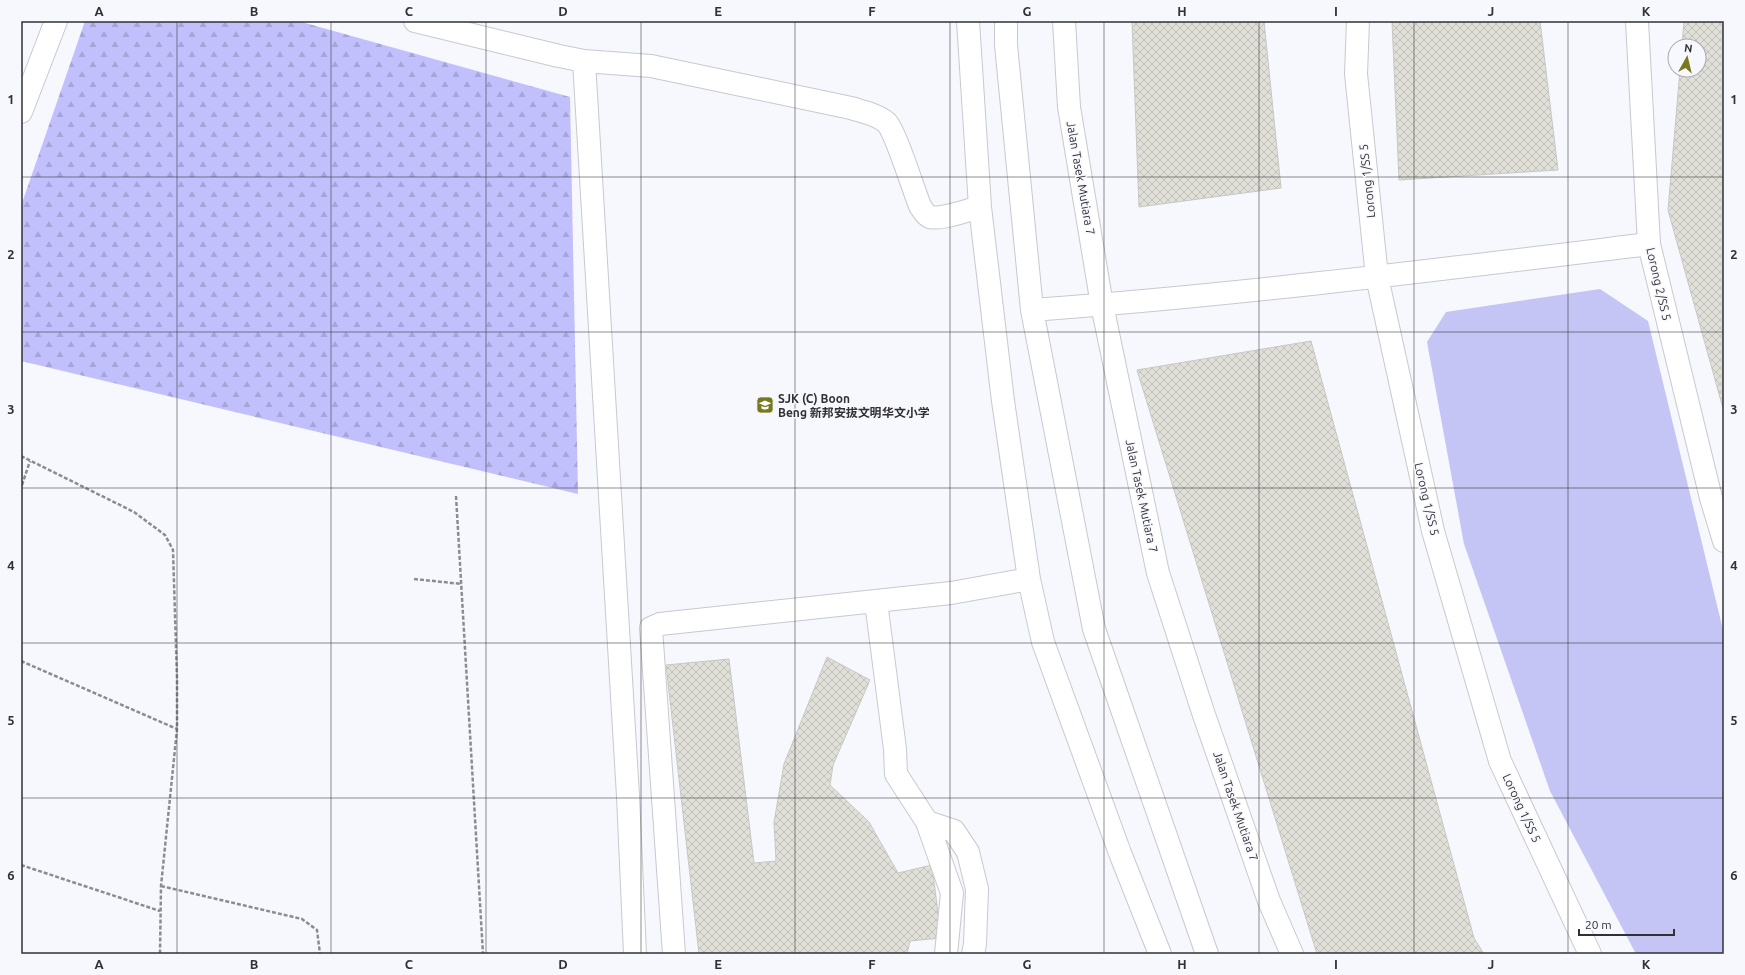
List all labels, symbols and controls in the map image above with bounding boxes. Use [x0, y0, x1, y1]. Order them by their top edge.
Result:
text: A [94, 4, 104, 18]
text: B [250, 4, 259, 18]
text: C [405, 4, 414, 18]
text: D [558, 4, 568, 18]
text: E [714, 4, 722, 18]
text: F [868, 4, 876, 18]
text: G [1023, 4, 1032, 18]
text: H [1177, 4, 1187, 18]
text: I [1334, 4, 1338, 18]
text: J [1488, 4, 1494, 18]
text: K [1642, 4, 1651, 18]
north arrow [1667, 38, 1707, 78]
text: N [1683, 42, 1693, 55]
text: 1 [7, 92, 15, 106]
text: 1 [1730, 92, 1738, 106]
street label: Jalan Tasek Mutiara 7 [1065, 120, 1097, 236]
street label: Lorong 1/SS 5 [1357, 143, 1377, 219]
street label: Lorong 2/SS 5 [1644, 246, 1674, 322]
text: 2 [7, 247, 15, 261]
text: 2 [1730, 247, 1738, 261]
place label: SJK (C) Boon Beng 新邦安拔文明华文小学 [778, 392, 930, 419]
school or university icon: SJK (C) Boon Beng 新邦安拔文明华文小学 [755, 395, 775, 415]
text: 3 [7, 402, 15, 416]
text: 3 [1730, 402, 1738, 416]
street label: Jalan Tasek Mutiara 7 [1124, 438, 1160, 554]
street label: Lorong 1/SS 5 [1412, 461, 1442, 537]
text: 4 [7, 558, 15, 572]
text: 4 [1730, 558, 1738, 572]
text: 5 [7, 713, 15, 727]
text: 5 [1730, 713, 1738, 727]
street label: Jalan Tasek Mutiara 7 [1211, 749, 1261, 863]
street label: Lorong 1/SS 5 [1500, 772, 1544, 844]
text: 6 [7, 868, 15, 882]
text: 6 [1730, 868, 1738, 882]
scale bar [1579, 911, 1674, 937]
text: 20 m [1585, 918, 1612, 931]
text: A [94, 957, 104, 971]
text: B [250, 957, 259, 971]
text: C [405, 957, 414, 971]
text: D [558, 957, 568, 971]
text: E [714, 957, 722, 971]
text: F [868, 957, 876, 971]
text: G [1023, 957, 1032, 971]
text: H [1177, 957, 1187, 971]
text: I [1334, 957, 1338, 971]
text: J [1488, 957, 1494, 971]
text: K [1642, 957, 1651, 971]

